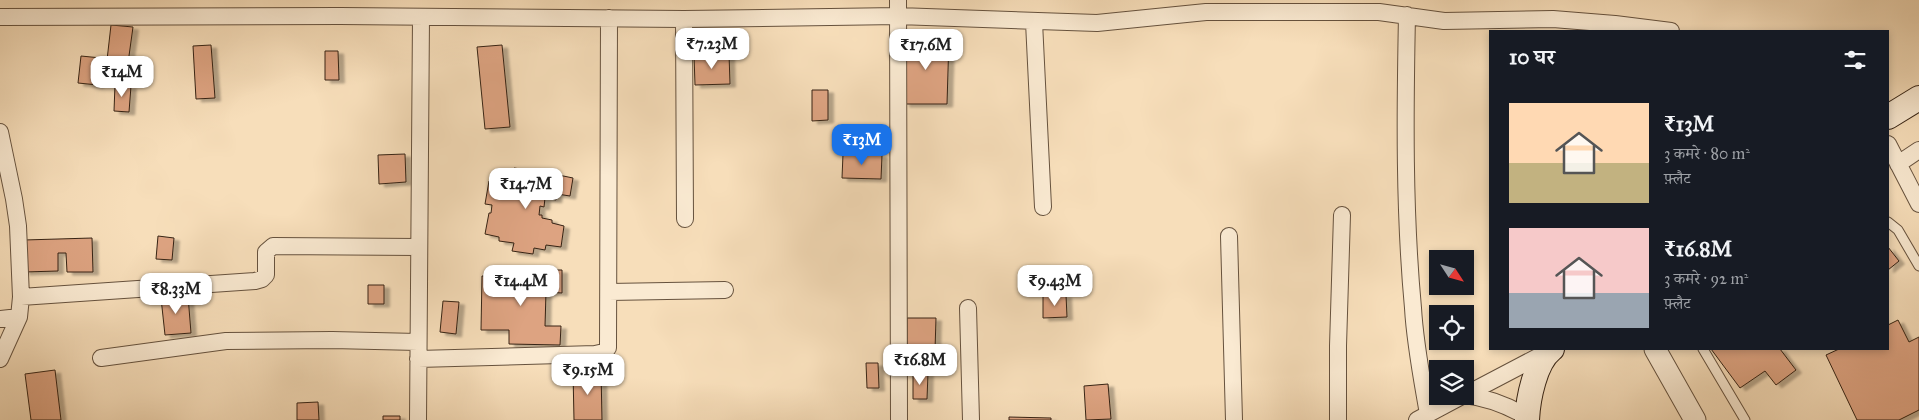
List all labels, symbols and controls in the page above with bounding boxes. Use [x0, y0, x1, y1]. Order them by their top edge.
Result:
pin: ₹7.23M [671, 28, 753, 70]
pin: ₹17.6M [885, 28, 967, 71]
text: ₹7.23M [686, 34, 738, 53]
text: ₹17.6M [900, 35, 952, 54]
text: 10 घर [1509, 44, 1555, 70]
icon: filters [1841, 46, 1869, 74]
pin: ₹14M [92, 56, 152, 98]
text: ₹14M [102, 62, 142, 81]
text: ₹13M [1664, 111, 1714, 137]
icon: home [1549, 123, 1609, 183]
pin: ₹13M [832, 124, 892, 166]
text: ₹13M [843, 130, 881, 149]
text: 3 कमरे · 80 m² [1664, 144, 1750, 163]
pin: ₹14.7M [485, 168, 567, 210]
text: फ़्लैट [1664, 169, 1691, 188]
text: ₹14.7M [500, 174, 552, 193]
text: ₹16.8M [1664, 236, 1732, 262]
icon: home [1549, 248, 1609, 308]
north arrow [1429, 250, 1474, 295]
map controls [1429, 250, 1474, 405]
pin: ₹14.4M [480, 264, 562, 307]
pin: ₹9.43M [1014, 264, 1096, 307]
text: 3 कमरे · 92 m² [1664, 269, 1749, 288]
text: ₹14.4M [494, 271, 548, 290]
text: ₹9.43M [1029, 271, 1081, 290]
pin: ₹8.33M [135, 272, 217, 315]
text: ₹8.33M [151, 279, 201, 298]
text: फ़्लैट [1664, 294, 1691, 313]
button: locate [1429, 305, 1474, 350]
pin: ₹16.8M [879, 344, 961, 386]
text: ₹16.8M [894, 350, 946, 369]
pin: ₹9.15M [547, 354, 629, 396]
text: ₹9.15M [562, 360, 614, 379]
button: layers [1429, 360, 1474, 405]

